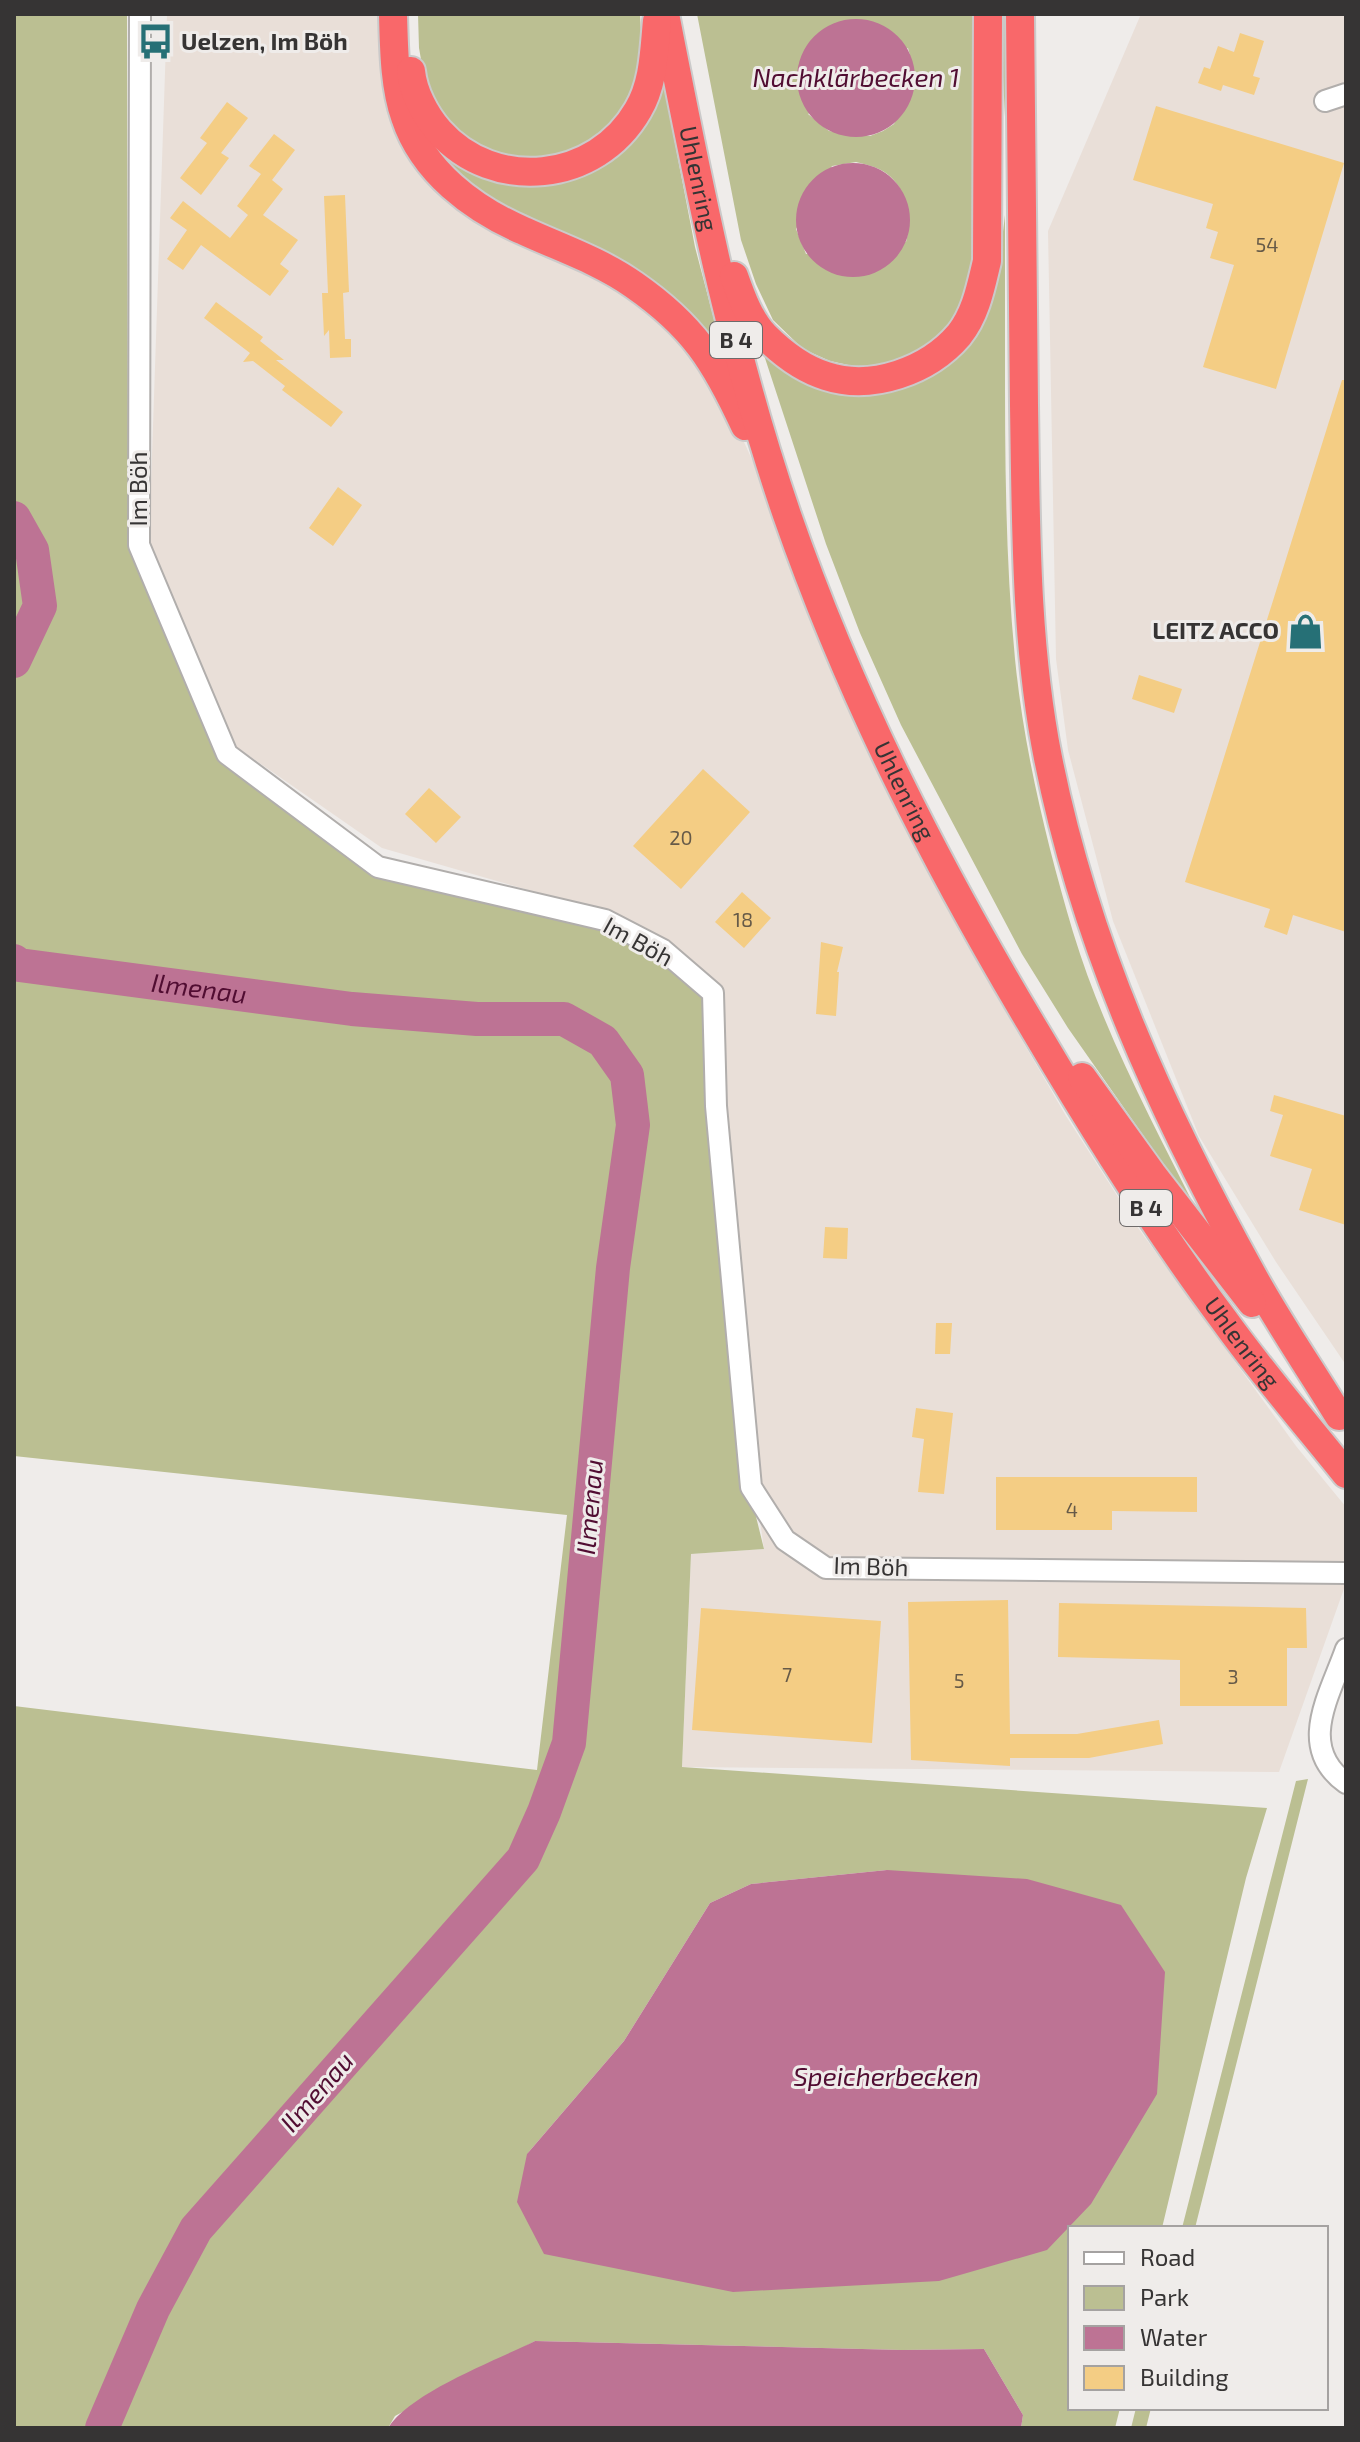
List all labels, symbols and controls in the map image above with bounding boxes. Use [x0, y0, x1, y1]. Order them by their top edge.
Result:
bus stop icon: Uelzen, Im Böh [136, 23, 174, 61]
place label: Uelzen, Im Böh [181, 26, 348, 55]
water label: Nachklärbecken 1 [752, 61, 960, 92]
street label: Uhlenring [674, 123, 725, 234]
house number: 54 [1255, 232, 1279, 256]
road number: B 4 [710, 322, 762, 358]
street label: Im Böh [123, 451, 152, 527]
shop icon: LEITZ ACCO [1286, 612, 1324, 650]
place label: LEITZ ACCO [1152, 615, 1279, 644]
street label: Uhlenring [869, 736, 942, 845]
house number: 20 [669, 825, 693, 849]
house number: 18 [733, 907, 753, 931]
street label: Im Böh [599, 910, 679, 972]
water label: Ilmenau [150, 966, 249, 1009]
road number: B 4 [1120, 1190, 1172, 1226]
street label: Uhlenring [1199, 1291, 1287, 1394]
water label: Ilmenau [569, 1458, 608, 1556]
house number: 4 [1066, 1497, 1078, 1521]
street label: Im Böh [833, 1550, 909, 1581]
house number: 7 [782, 1662, 792, 1686]
house number: 3 [1227, 1664, 1239, 1688]
house number: 5 [954, 1668, 964, 1692]
water label: Ilmenau [273, 2045, 359, 2137]
water label: Speicherbecken [793, 2060, 979, 2091]
legend [1068, 2226, 1328, 2410]
text: Road [1140, 2242, 1195, 2271]
text: Park [1140, 2282, 1189, 2311]
text: Water [1140, 2322, 1208, 2351]
text: Building [1140, 2362, 1229, 2391]

